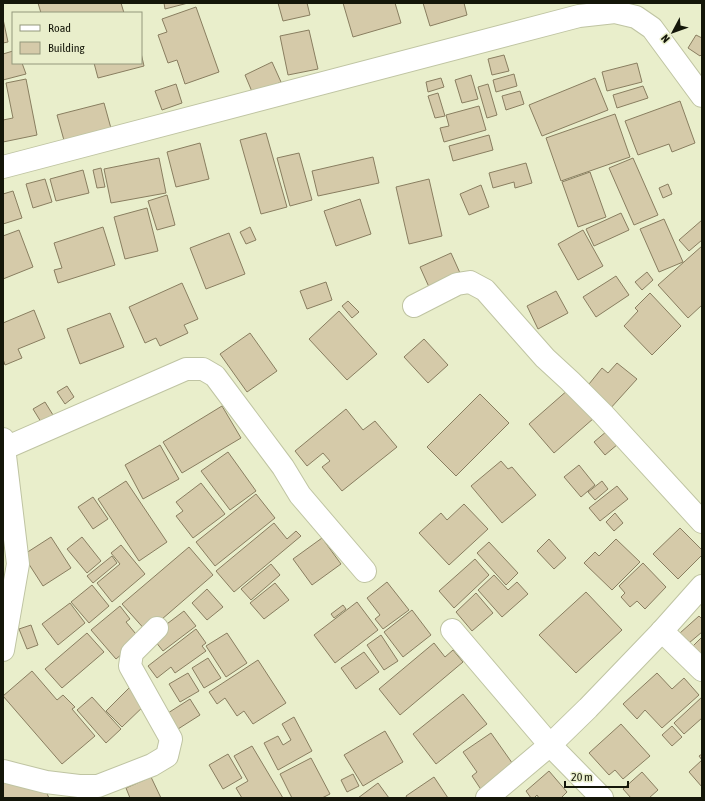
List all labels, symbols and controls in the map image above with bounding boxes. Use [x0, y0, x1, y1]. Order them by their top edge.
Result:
legend [12, 12, 142, 64]
north arrow [653, 12, 693, 52]
text: Road [48, 21, 71, 35]
text: N [659, 32, 672, 45]
text: Building [48, 41, 86, 55]
scale bar [565, 763, 628, 789]
text: 20 m [571, 770, 593, 784]

